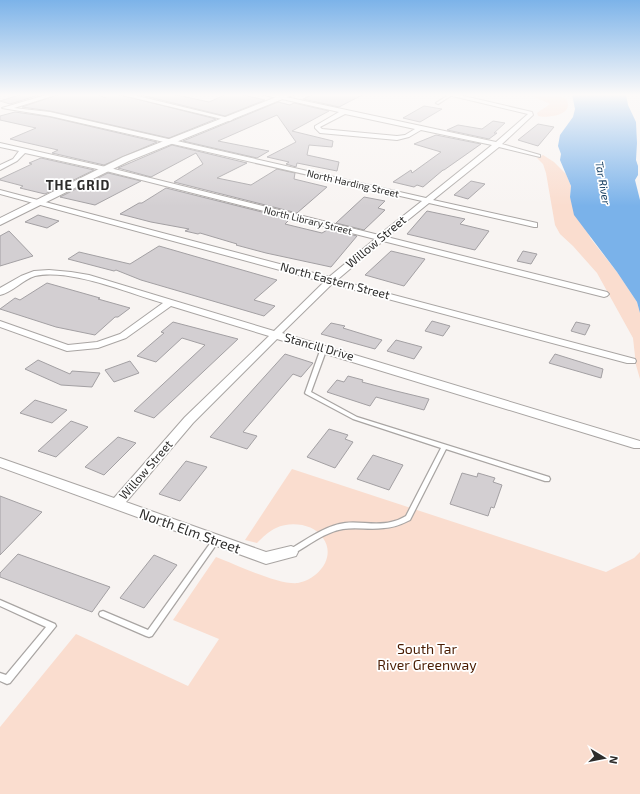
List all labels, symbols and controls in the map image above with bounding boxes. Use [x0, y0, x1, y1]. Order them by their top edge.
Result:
water label: Tar River [593, 160, 614, 206]
street label: North Harding Street [306, 167, 400, 199]
district label: THE GRID [46, 177, 110, 193]
street label: North Library Street [263, 203, 354, 237]
street label: Willow Street [343, 212, 409, 270]
street label: North Eastern Street [279, 259, 392, 301]
street label: Stancill Drive [283, 329, 356, 363]
street label: Willow Street [116, 437, 175, 502]
street label: North Elm Street [137, 504, 243, 557]
park label: South Tar River Greenway [377, 640, 477, 673]
north arrow [584, 738, 624, 778]
text: N [607, 755, 621, 765]

